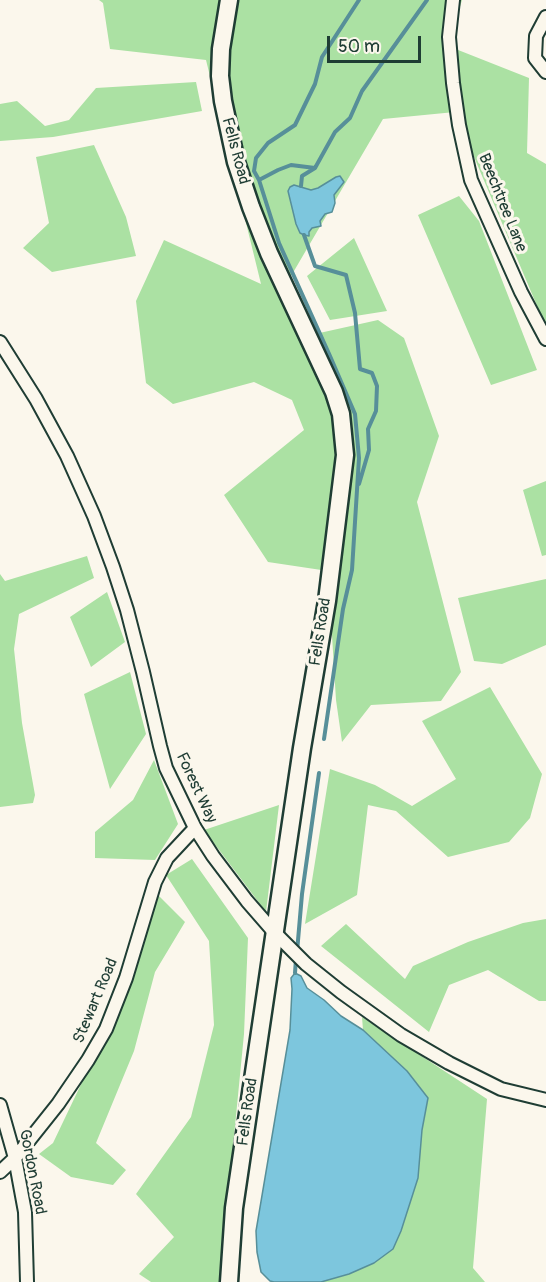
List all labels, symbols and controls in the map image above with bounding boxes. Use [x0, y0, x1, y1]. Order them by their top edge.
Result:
scale bar [330, 24, 424, 62]
text: 50 m [338, 35, 380, 58]
street label: Fells Road [217, 115, 253, 187]
street label: Beechtree Lane [474, 151, 530, 255]
street label: Fells Road [306, 597, 336, 667]
street label: Forest Way [171, 750, 221, 826]
street label: Stewart Road [69, 956, 123, 1046]
street label: Fells Road [234, 1077, 262, 1147]
street label: Gordon Road [14, 1128, 50, 1216]

